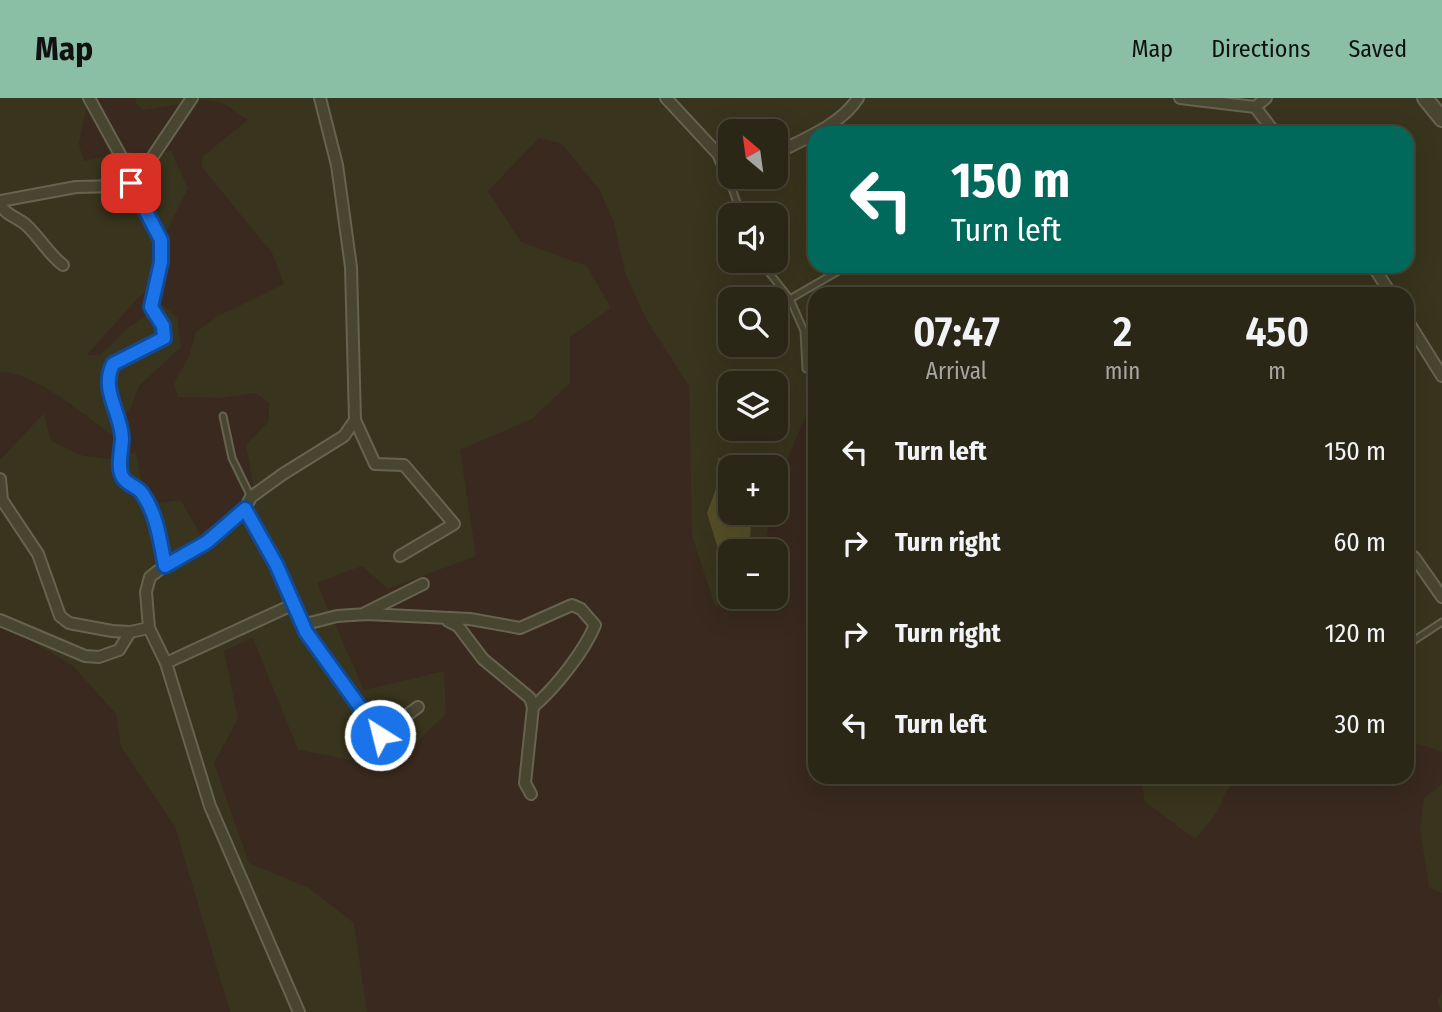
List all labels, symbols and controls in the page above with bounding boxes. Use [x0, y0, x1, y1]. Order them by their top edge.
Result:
text: Map [35, 29, 93, 69]
text: Map [1132, 35, 1173, 63]
text: Directions [1211, 35, 1310, 63]
text: Saved [1348, 35, 1407, 63]
north arrow [718, 119, 788, 189]
map controls [718, 119, 788, 609]
text: 150 m [951, 151, 1070, 210]
pin [101, 153, 161, 213]
icon: left [836, 154, 927, 245]
icon: arrive [112, 164, 150, 202]
button: sound [718, 203, 788, 273]
text: Turn left [951, 211, 1061, 249]
button: search [718, 287, 788, 357]
text: 07:47 [913, 307, 1000, 357]
text: 2 [1113, 307, 1132, 357]
text: 450 [1245, 307, 1309, 357]
text: Arrival [926, 357, 987, 385]
text: min [1105, 357, 1140, 385]
text: m [1268, 357, 1286, 385]
button: layers [718, 371, 788, 441]
icon: left [836, 433, 874, 471]
text: Turn left [895, 436, 987, 467]
text: 150 m [1324, 436, 1386, 467]
button: + [718, 455, 788, 525]
icon: right [836, 524, 874, 562]
text: Turn right [895, 527, 1001, 558]
text: 60 m [1333, 527, 1386, 558]
button: − [718, 539, 788, 609]
icon: right [836, 615, 874, 653]
text: Turn right [895, 618, 1001, 649]
text: 120 m [1325, 618, 1386, 649]
position arrow [343, 698, 417, 772]
icon: left [836, 706, 874, 744]
text: Turn left [895, 709, 987, 740]
text: 30 m [1335, 709, 1386, 740]

